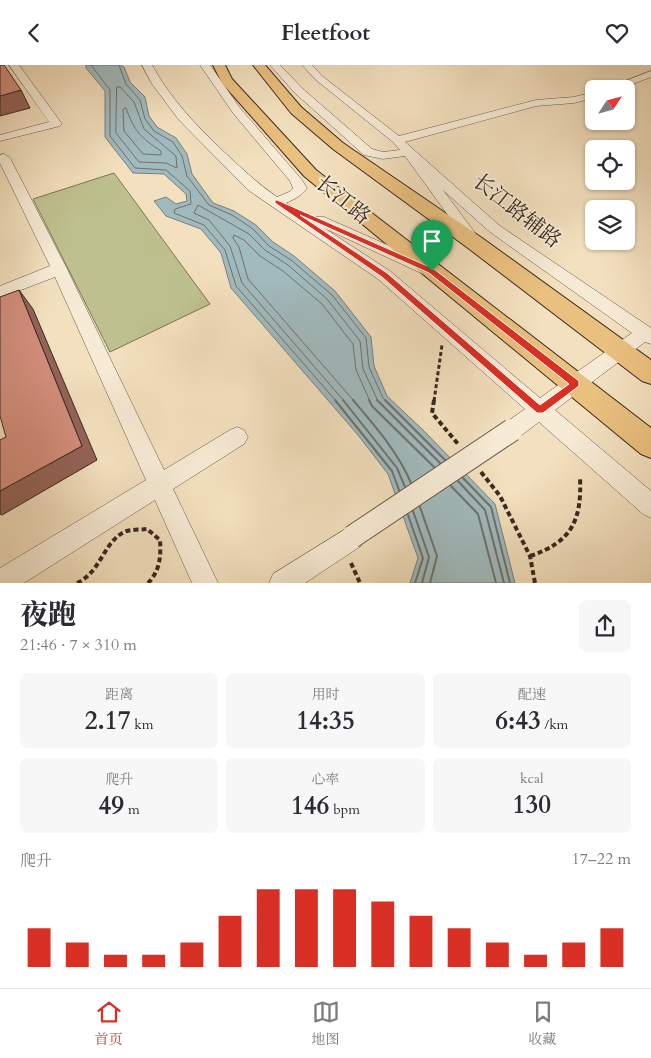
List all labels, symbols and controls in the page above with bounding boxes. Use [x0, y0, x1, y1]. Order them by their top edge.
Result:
text: Fleetfoot [281, 18, 370, 48]
icon: back [20, 19, 48, 47]
icon: heart [603, 19, 631, 47]
north arrow [585, 80, 635, 130]
map controls [585, 80, 635, 250]
button: locate [585, 140, 635, 190]
street label: 长江路辅路 [467, 167, 567, 255]
street label: 长江路 [309, 169, 377, 231]
button: layers [585, 200, 635, 250]
pin [411, 220, 453, 271]
icon: arrive [418, 227, 446, 255]
text: 夜跑 [20, 596, 76, 634]
button: share [579, 600, 631, 652]
text: 21:46 · 7 × 310 m [20, 634, 137, 656]
text: 距离 [105, 685, 133, 704]
text: 用时 [311, 685, 339, 704]
text: 配速 [518, 685, 546, 704]
text: 2.17 [85, 704, 130, 738]
text: 14:35 [296, 704, 355, 738]
text: 6:43 [495, 704, 541, 738]
text: km [130, 715, 154, 734]
text: /km [541, 715, 568, 734]
text: kcal [520, 769, 544, 788]
text: 爬升 [105, 770, 133, 789]
text: 心率 [311, 770, 339, 789]
text: 130 [513, 788, 551, 822]
text: 49 [99, 789, 124, 823]
text: 146 [291, 789, 329, 823]
text: m [124, 800, 140, 819]
text: bpm [329, 800, 360, 819]
text: 17–22 m [572, 848, 631, 870]
text: 爬升 [20, 850, 52, 872]
tab: 首页 [95, 998, 123, 1049]
tab: 地图 [312, 998, 340, 1049]
tab: 收藏 [529, 998, 557, 1049]

